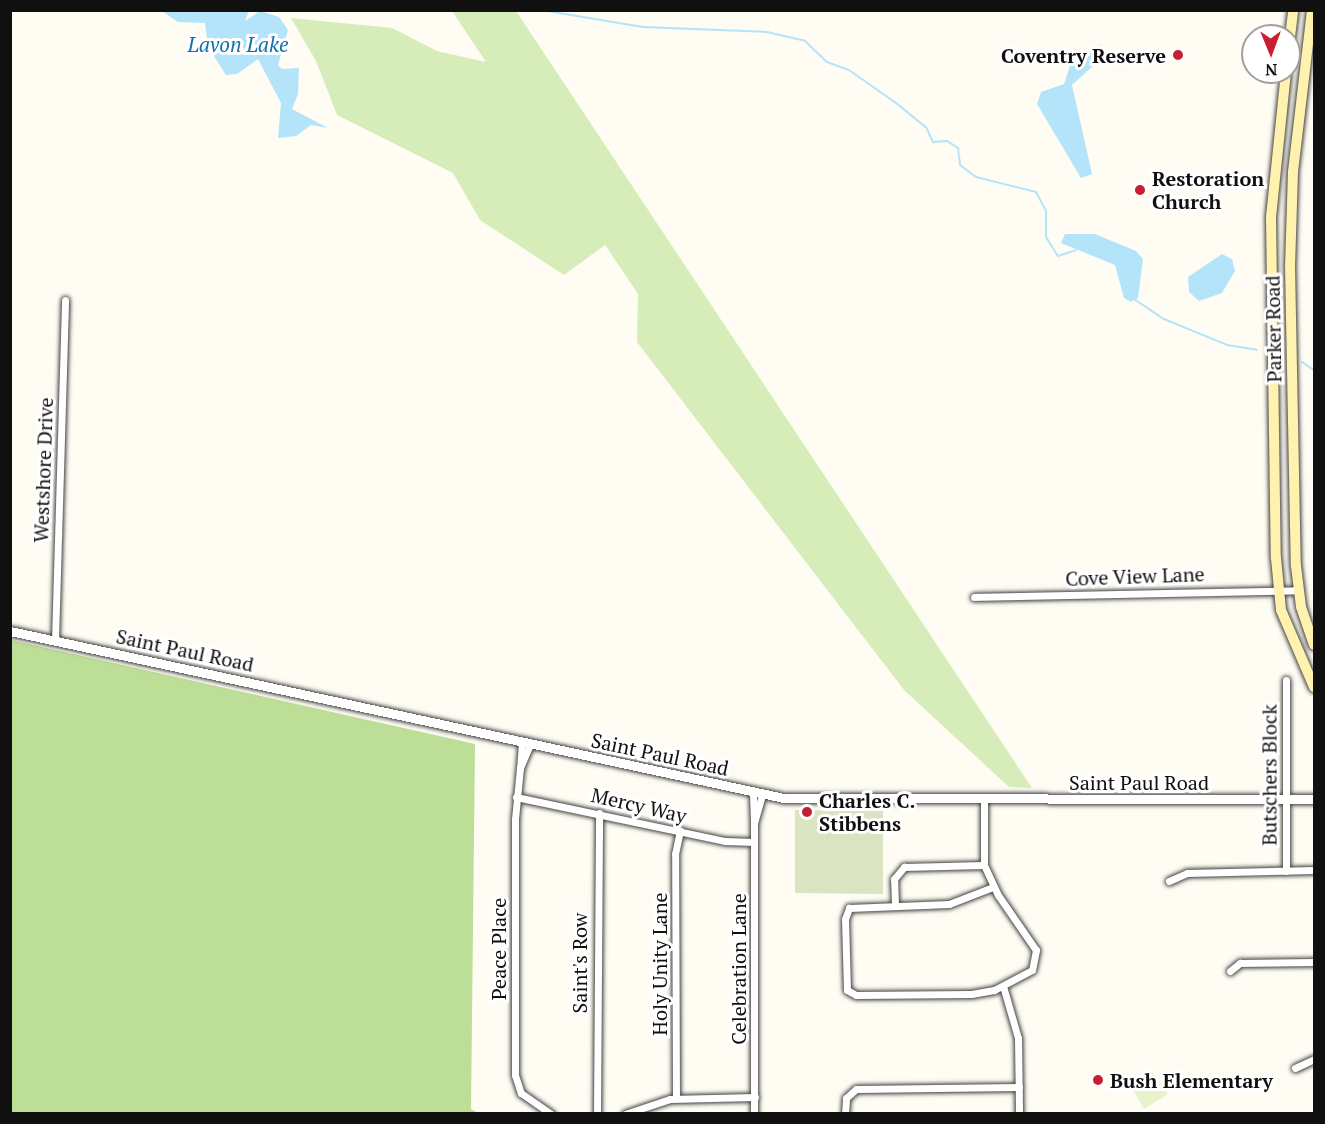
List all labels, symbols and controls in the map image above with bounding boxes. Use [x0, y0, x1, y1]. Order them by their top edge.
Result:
north arrow [1241, 24, 1301, 84]
water label: Lavon Lake [188, 31, 288, 57]
place label: Coventry Reserve [1001, 43, 1166, 67]
marker: Coventry Reserve [1171, 48, 1185, 62]
text: N [1265, 59, 1278, 81]
place label: Restoration Church [1152, 166, 1264, 213]
marker: Restoration Church [1133, 183, 1147, 197]
street label: Parker Road [1260, 275, 1286, 383]
street label: Westshore Drive [28, 397, 58, 543]
street label: Cove View Lane [1065, 562, 1205, 590]
street label: Saint Paul Road [114, 624, 256, 676]
street label: Butschers Block [1257, 704, 1281, 846]
street label: Saint Paul Road [589, 728, 731, 780]
street label: Saint Paul Road [1069, 770, 1209, 794]
street label: Mercy Way [589, 782, 689, 828]
place label: Charles C. Stibbens [819, 789, 915, 836]
marker: Charles C. Stibbens [800, 805, 814, 819]
street label: Holy Unity Lane [647, 892, 671, 1036]
street label: Celebration Lane [726, 893, 750, 1045]
street label: Peace Place [486, 898, 510, 1000]
street label: Saint's Row [567, 913, 591, 1013]
place label: Bush Elementary [1110, 1068, 1273, 1092]
marker: Bush Elementary [1091, 1073, 1105, 1087]

